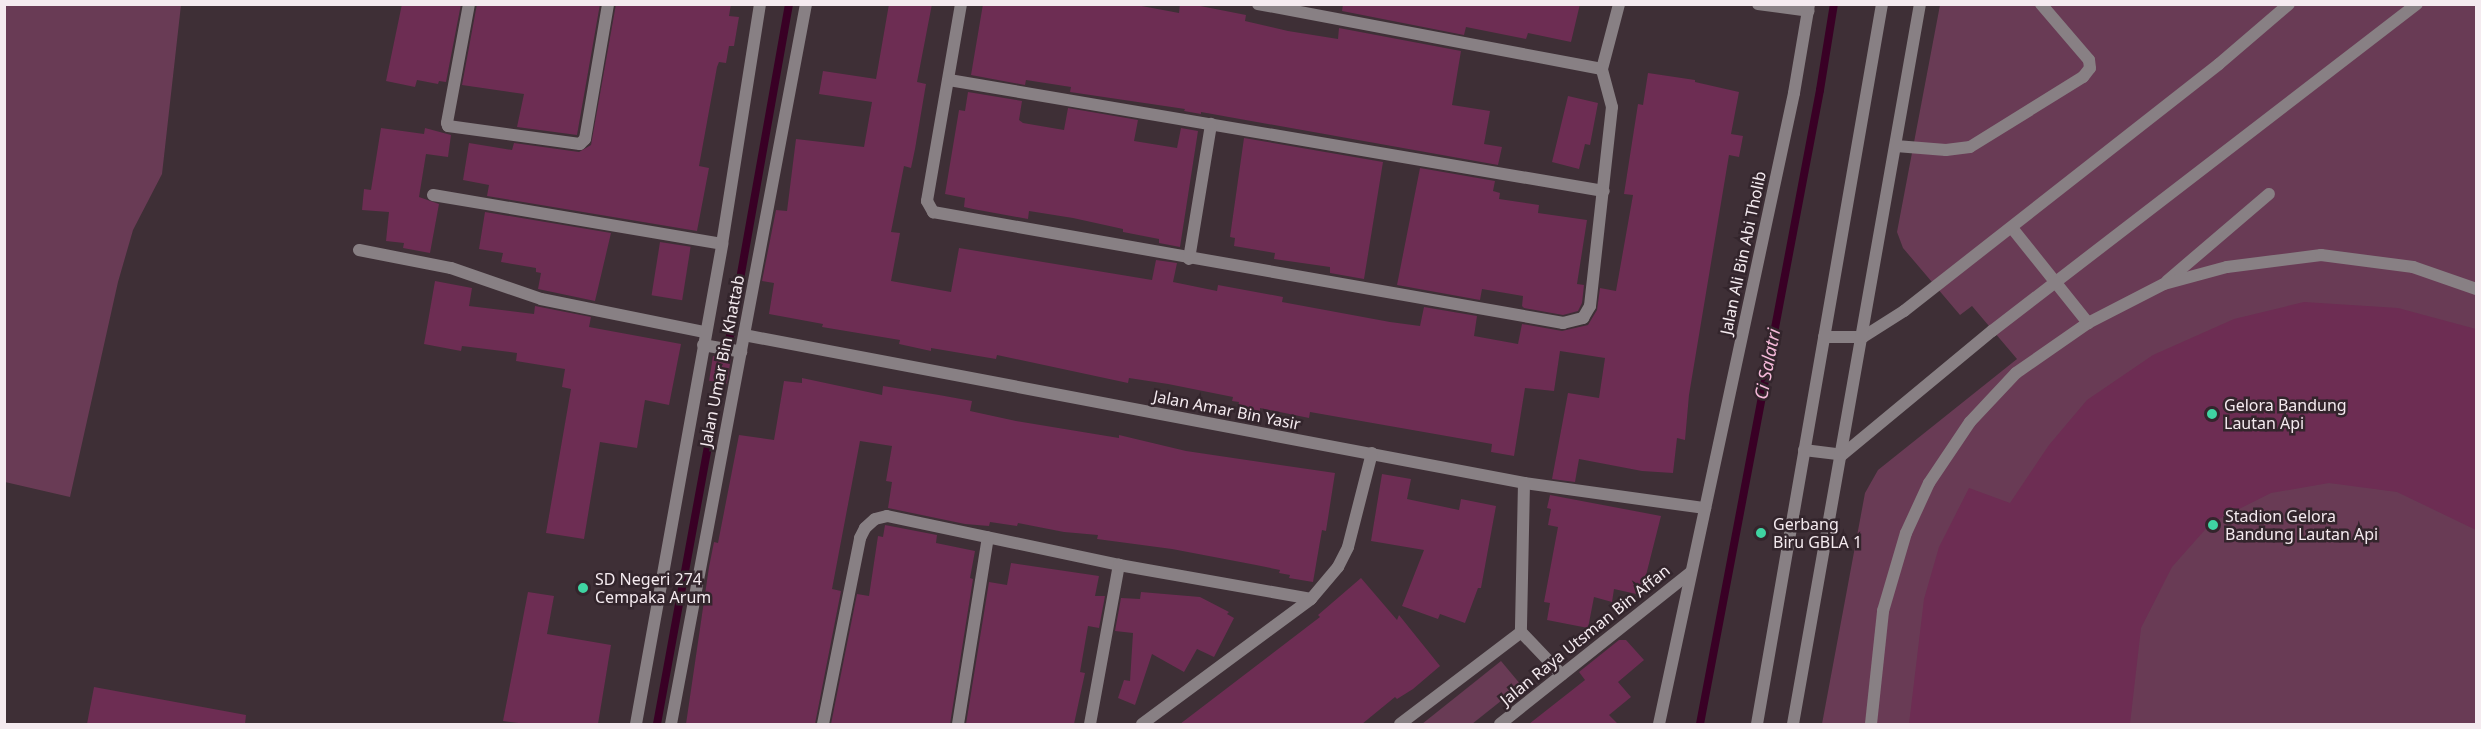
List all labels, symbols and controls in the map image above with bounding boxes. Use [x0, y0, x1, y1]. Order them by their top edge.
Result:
street label: Jalan Ali Bin Abi Tholib [1716, 170, 1770, 336]
street label: Jalan Umar Bin Khattab [696, 273, 748, 449]
water label: Ci Salatri [1750, 327, 1784, 401]
street label: Jalan Amar Bin Yasir [1152, 386, 1302, 434]
place label: Gelora Bandung Lautan Api [2224, 395, 2347, 433]
marker: Gelora Bandung Lautan Api [2205, 407, 2219, 421]
place label: Stadion Gelora Bandung Lautan Api [2225, 506, 2378, 544]
place label: Gerbang Biru GBLA 1 [1773, 514, 1862, 552]
marker: Stadion Gelora Bandung Lautan Api [2206, 518, 2220, 532]
marker: Gerbang Biru GBLA 1 [1754, 526, 1768, 540]
street label: Jalan Raya Utsman Bin Affan [1496, 561, 1674, 709]
place label: SD Negeri 274 Cempaka Arum [595, 569, 711, 607]
marker: SD Negeri 274 Cempaka Arum [576, 581, 590, 595]

